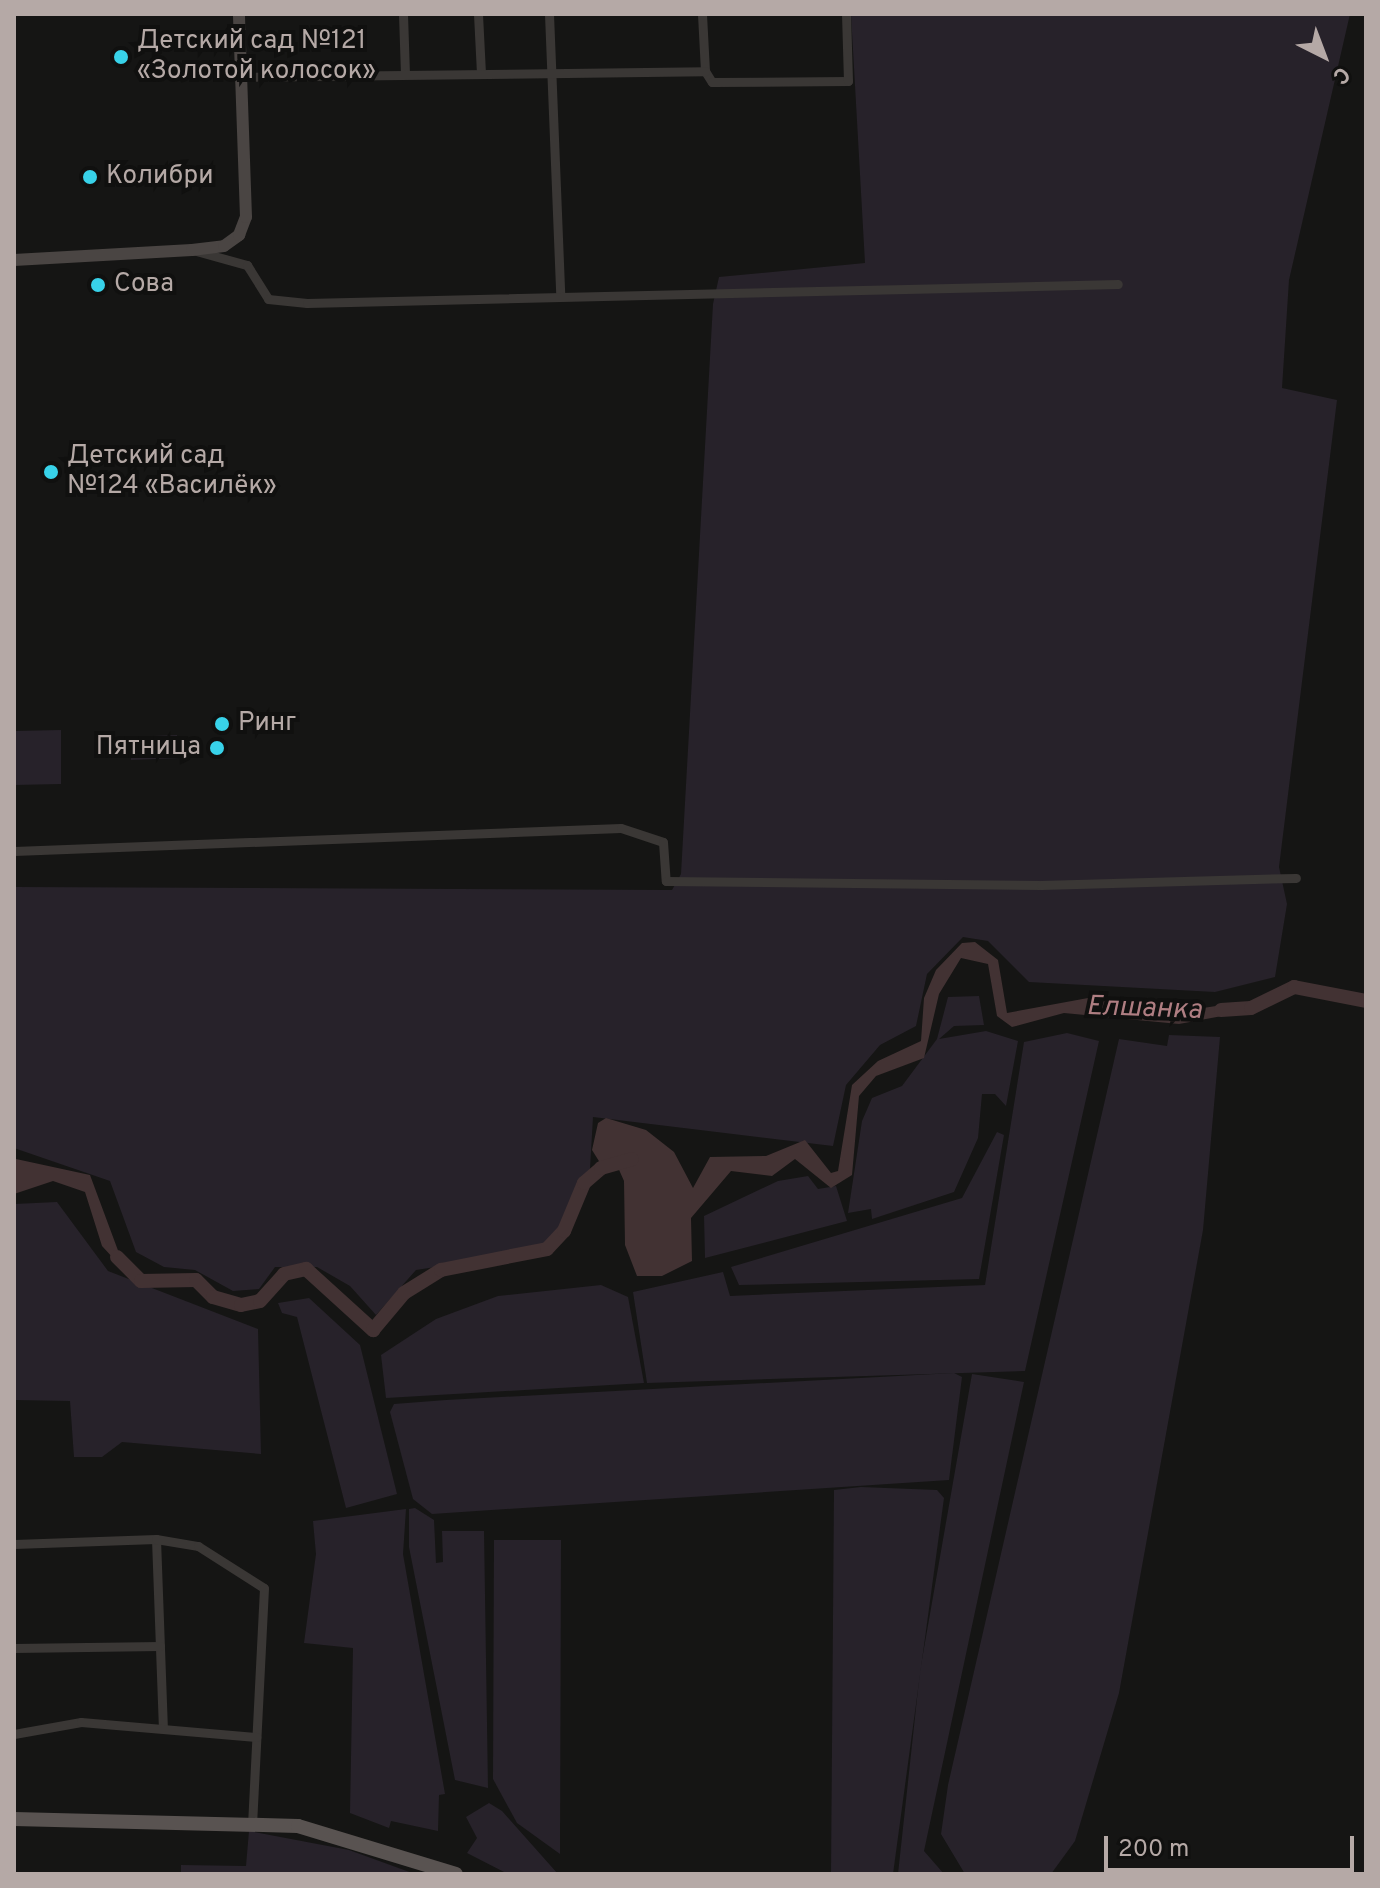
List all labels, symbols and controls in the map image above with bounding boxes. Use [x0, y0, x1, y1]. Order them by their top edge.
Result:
north arrow [1284, 16, 1364, 96]
place label: Детский сад №121 «Золотой колосок» [137, 26, 376, 88]
marker: Детский сад №121 «Золотой колосок» [112, 48, 130, 66]
text: С [1326, 59, 1355, 89]
place label: Колибри [106, 161, 214, 193]
marker: Колибри [81, 168, 99, 186]
place label: Сова [114, 269, 174, 301]
marker: Сова [89, 276, 107, 294]
place label: Детский сад №124 «Василёк» [67, 441, 277, 502]
marker: Детский сад №124 «Василёк» [42, 463, 60, 481]
place label: Ринг [238, 708, 296, 740]
marker: Ринг [213, 715, 231, 733]
place label: Пятница [96, 732, 201, 764]
marker: Пятница [208, 739, 226, 757]
water label: Елшанка [1086, 990, 1202, 1028]
scale bar [1108, 1820, 1358, 1870]
text: 200 m [1118, 1835, 1189, 1865]

